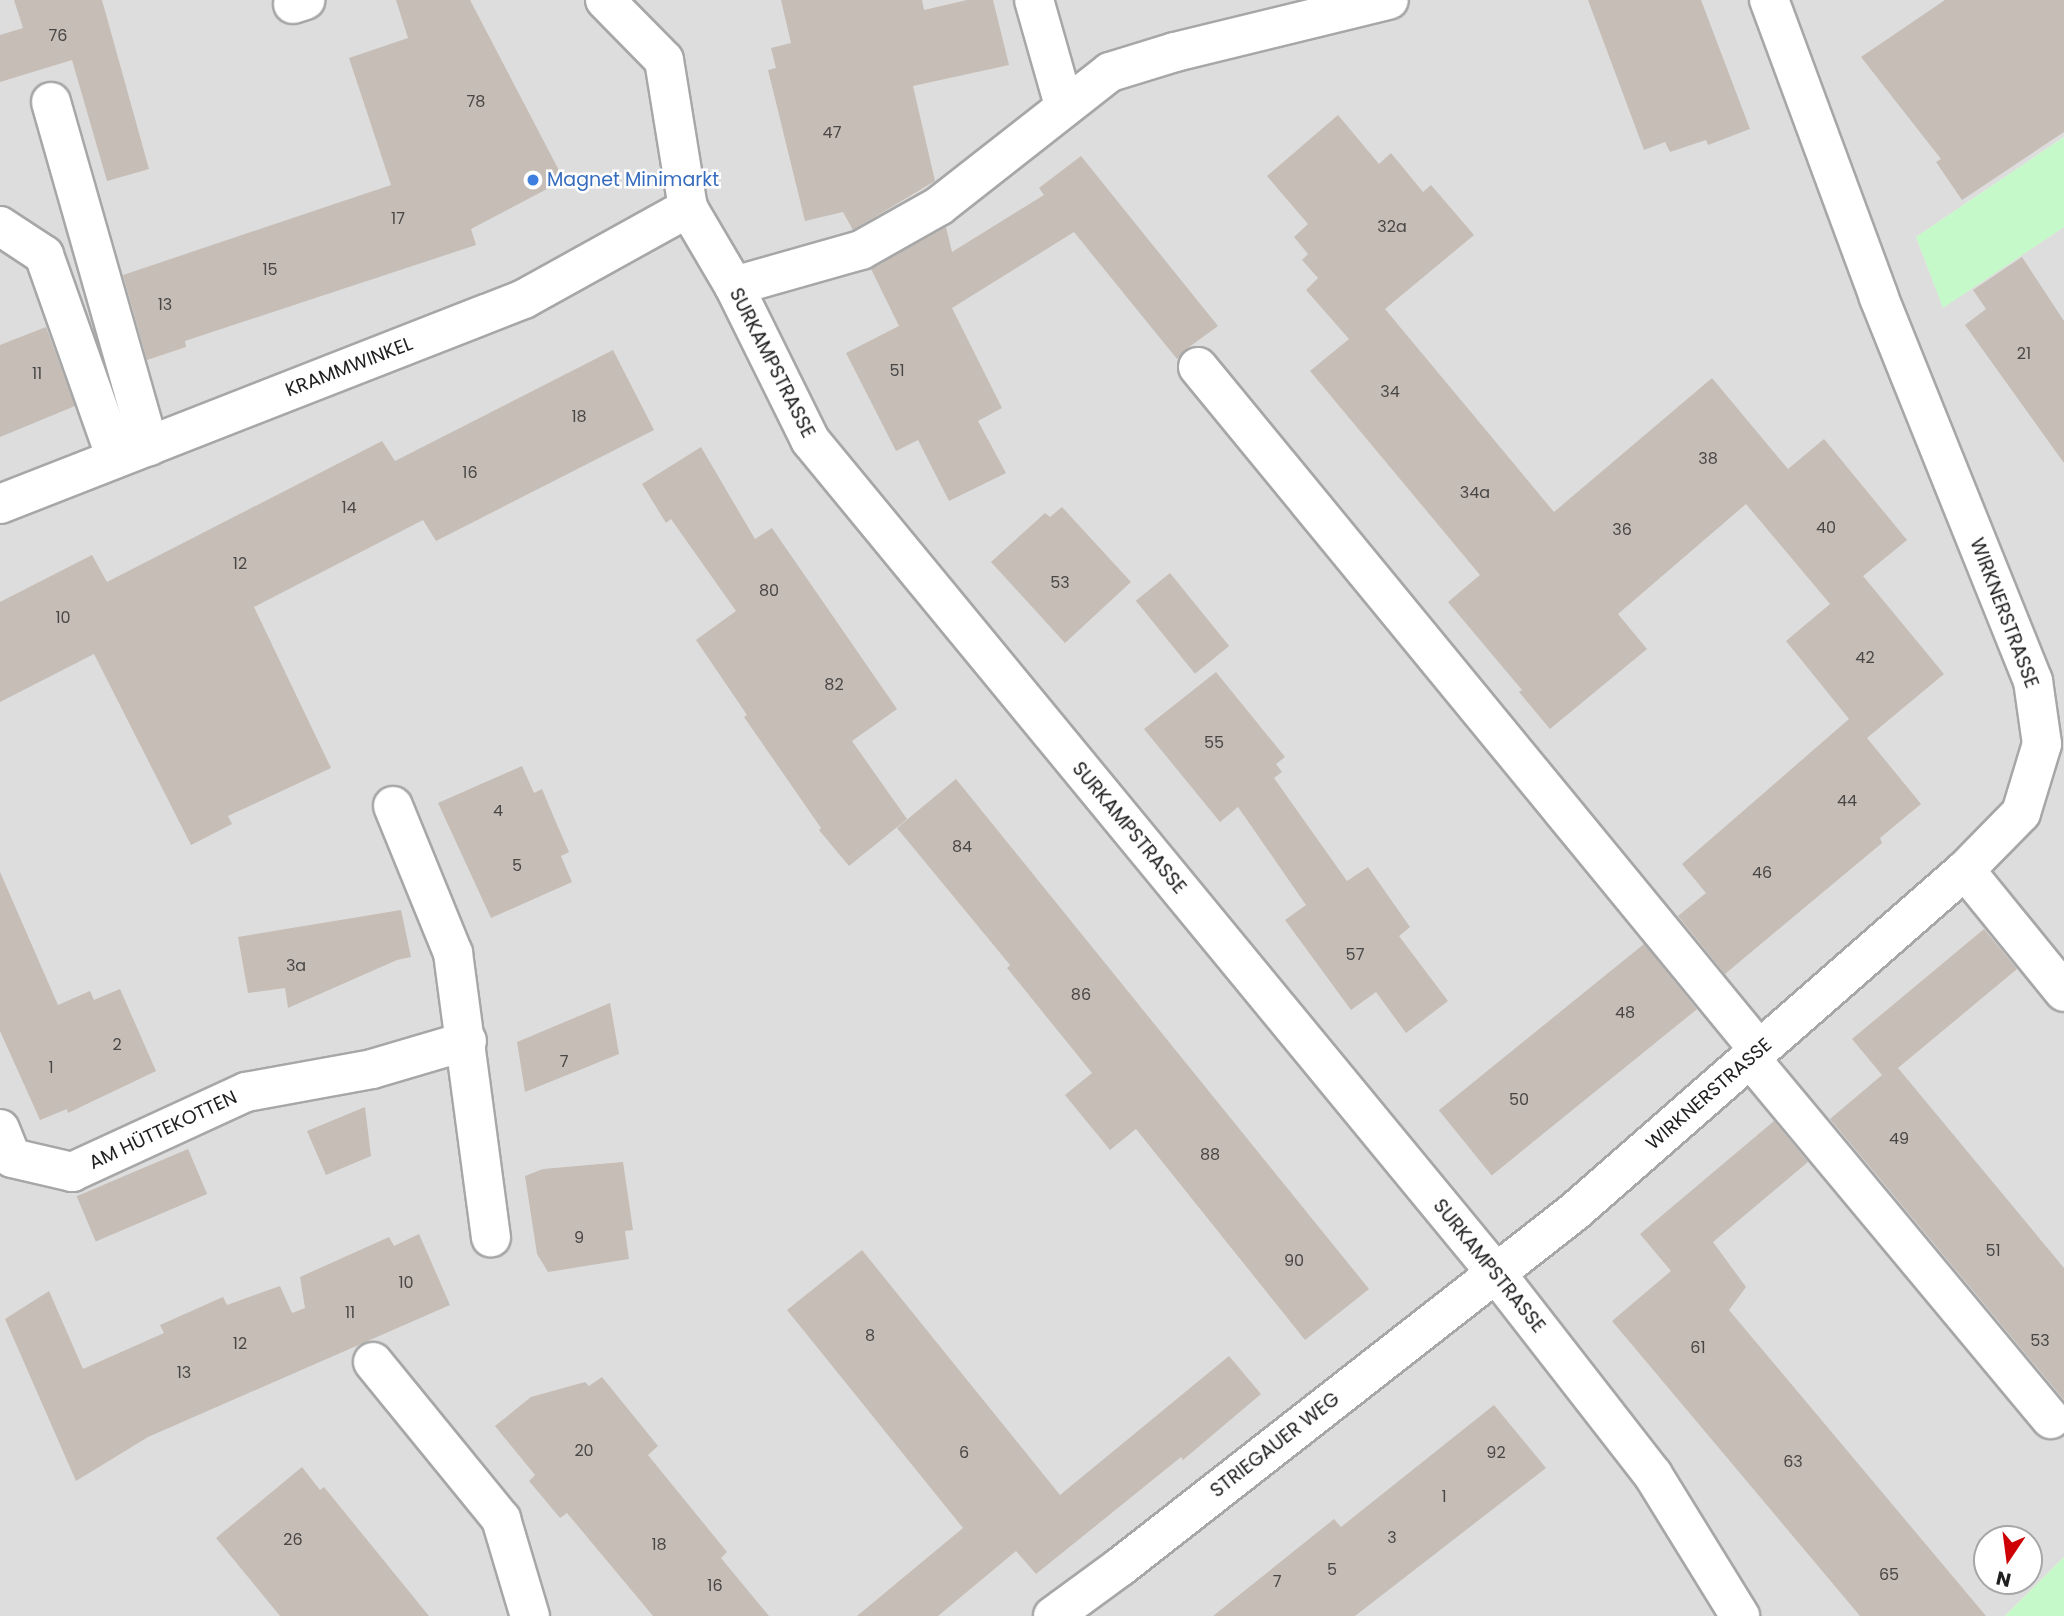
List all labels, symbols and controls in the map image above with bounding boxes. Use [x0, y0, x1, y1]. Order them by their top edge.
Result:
house number: 76 [49, 26, 67, 46]
house number: 78 [467, 92, 485, 112]
house number: 47 [823, 123, 841, 143]
place label: Magnet Minimarkt [547, 169, 719, 191]
marker: Magnet Minimarkt [525, 172, 541, 188]
house number: 17 [391, 209, 405, 229]
house number: 32a [1377, 217, 1407, 237]
house number: 15 [262, 260, 278, 280]
street label: SURKAMPSTRASSE [724, 284, 820, 442]
house number: 13 [158, 295, 172, 315]
street label: KRAMMWINKEL [282, 332, 416, 402]
house number: 21 [2017, 344, 2031, 364]
house number: 51 [889, 361, 905, 381]
house number: 11 [32, 364, 42, 384]
house number: 34 [1380, 382, 1400, 402]
house number: 18 [571, 407, 587, 427]
house number: 38 [1698, 449, 1718, 469]
house number: 16 [462, 463, 478, 483]
house number: 34a [1460, 483, 1490, 503]
house number: 14 [341, 498, 357, 518]
house number: 40 [1816, 518, 1836, 538]
house number: 36 [1612, 520, 1632, 540]
street label: WIRKNERSTRASSE [1965, 535, 2043, 691]
house number: 12 [233, 554, 247, 574]
house number: 53 [1050, 573, 1070, 593]
house number: 80 [759, 581, 779, 601]
house number: 10 [55, 608, 71, 628]
house number: 42 [1855, 648, 1875, 668]
house number: 82 [824, 675, 844, 695]
house number: 55 [1204, 733, 1224, 753]
street label: SURKAMPSTRASSE [1067, 758, 1191, 898]
house number: 44 [1837, 791, 1857, 811]
house number: 4 [493, 801, 503, 821]
house number: 84 [952, 837, 972, 857]
house number: 5 [512, 856, 522, 876]
house number: 46 [1752, 863, 1772, 883]
house number: 57 [1346, 945, 1364, 965]
house number: 3a [286, 956, 306, 976]
house number: 86 [1071, 985, 1091, 1005]
house number: 48 [1615, 1003, 1635, 1023]
street label: WIRKNERSTRASSE [1642, 1033, 1776, 1155]
house number: 2 [112, 1035, 122, 1055]
house number: 7 [560, 1052, 568, 1072]
house number: 1 [48, 1058, 54, 1078]
street label: AM HÜTTEKOTTEN [85, 1086, 241, 1174]
house number: 50 [1509, 1090, 1529, 1110]
house number: 49 [1889, 1129, 1909, 1149]
house number: 88 [1200, 1145, 1220, 1165]
street label: SURKAMPSTRASSE [1428, 1195, 1550, 1337]
house number: 9 [574, 1228, 584, 1248]
house number: 51 [1985, 1241, 2001, 1261]
house number: 90 [1284, 1251, 1304, 1271]
house number: 10 [398, 1273, 414, 1293]
house number: 11 [345, 1303, 355, 1323]
house number: 8 [865, 1326, 875, 1346]
house number: 53 [2030, 1331, 2050, 1351]
house number: 12 [233, 1334, 247, 1354]
house number: 61 [1690, 1338, 1706, 1358]
house number: 13 [177, 1363, 191, 1383]
street label: STRIEGAUER WEG [1206, 1388, 1344, 1502]
house number: 20 [574, 1441, 594, 1461]
house number: 6 [959, 1443, 969, 1463]
house number: 92 [1486, 1443, 1506, 1463]
house number: 63 [1783, 1452, 1803, 1472]
house number: 1 [1441, 1487, 1447, 1507]
north arrow [1973, 1525, 2043, 1595]
house number: 3 [1387, 1528, 1397, 1548]
house number: 26 [283, 1530, 303, 1550]
house number: 18 [651, 1535, 667, 1555]
house number: 5 [1327, 1560, 1337, 1580]
text: N [1994, 1564, 2014, 1594]
house number: 65 [1879, 1565, 1899, 1585]
house number: 7 [1273, 1572, 1281, 1592]
house number: 16 [707, 1576, 723, 1596]

